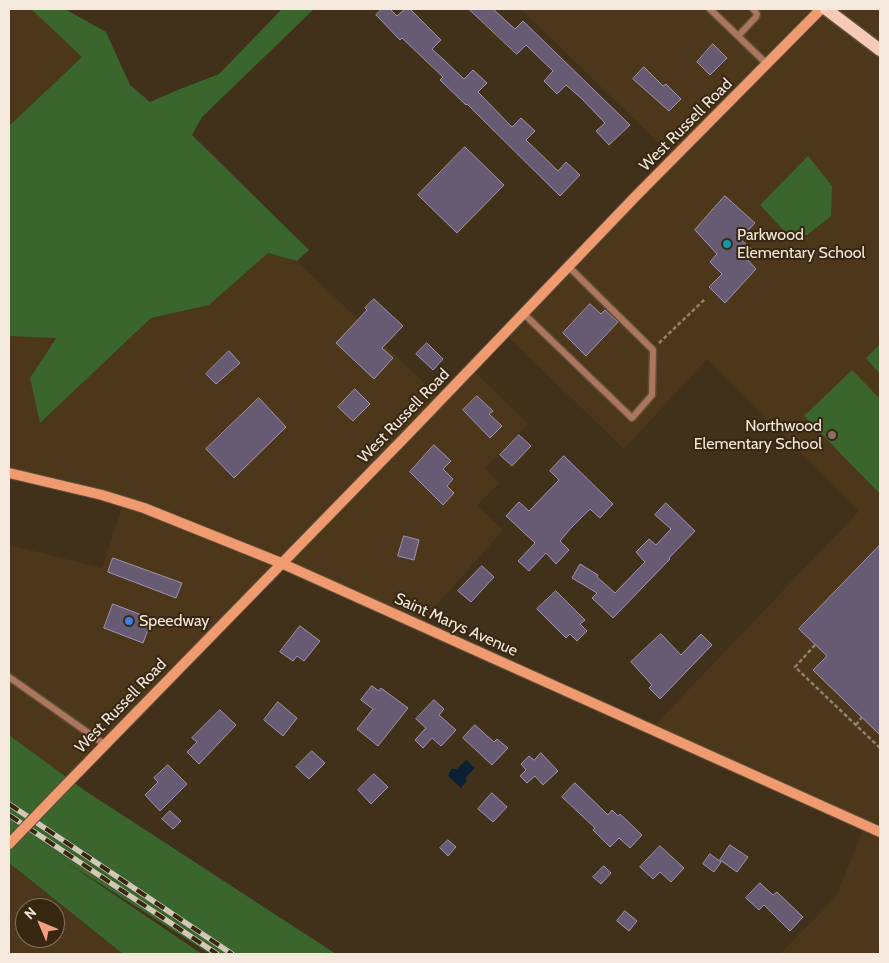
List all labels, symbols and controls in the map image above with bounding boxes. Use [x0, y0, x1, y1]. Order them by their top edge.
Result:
street label: West Russell Road [636, 75, 736, 175]
place label: Parkwood Elementary School [737, 225, 865, 263]
marker: Parkwood Elementary School [721, 238, 733, 250]
street label: West Russell Road [354, 365, 454, 467]
place label: Northwood Elementary School [694, 416, 822, 454]
marker: Northwood Elementary School [826, 429, 838, 441]
street label: Saint Marys Avenue [391, 589, 521, 661]
place label: Speedway [139, 611, 209, 631]
marker: Speedway [123, 615, 135, 627]
street label: West Russell Road [71, 655, 171, 757]
north arrow [15, 898, 65, 948]
text: N [20, 903, 40, 923]

